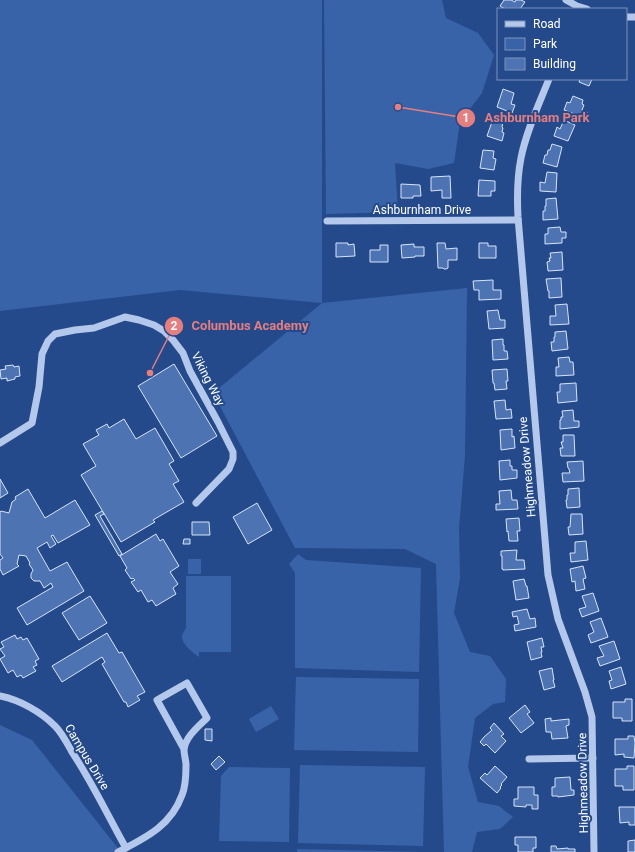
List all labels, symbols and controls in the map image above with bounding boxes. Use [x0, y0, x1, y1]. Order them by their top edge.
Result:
legend [497, 8, 627, 80]
text: Road [533, 17, 561, 31]
text: Park [533, 37, 558, 51]
text: Building [533, 57, 576, 71]
callout: Ashburnham Park [456, 105, 597, 130]
text: Ashburnham Park [484, 110, 591, 125]
text: 1 [463, 111, 469, 125]
street label: Ashburnham Drive [373, 203, 471, 217]
callout: Columbus Academy [164, 313, 316, 338]
text: Columbus Academy [192, 318, 309, 333]
text: 2 [171, 319, 178, 333]
street label: Viking Way [188, 350, 228, 409]
street label: Highmeadow Drive [516, 416, 538, 518]
street label: Campus Drive [62, 722, 112, 792]
street label: Highmeadow Drive [575, 732, 591, 834]

